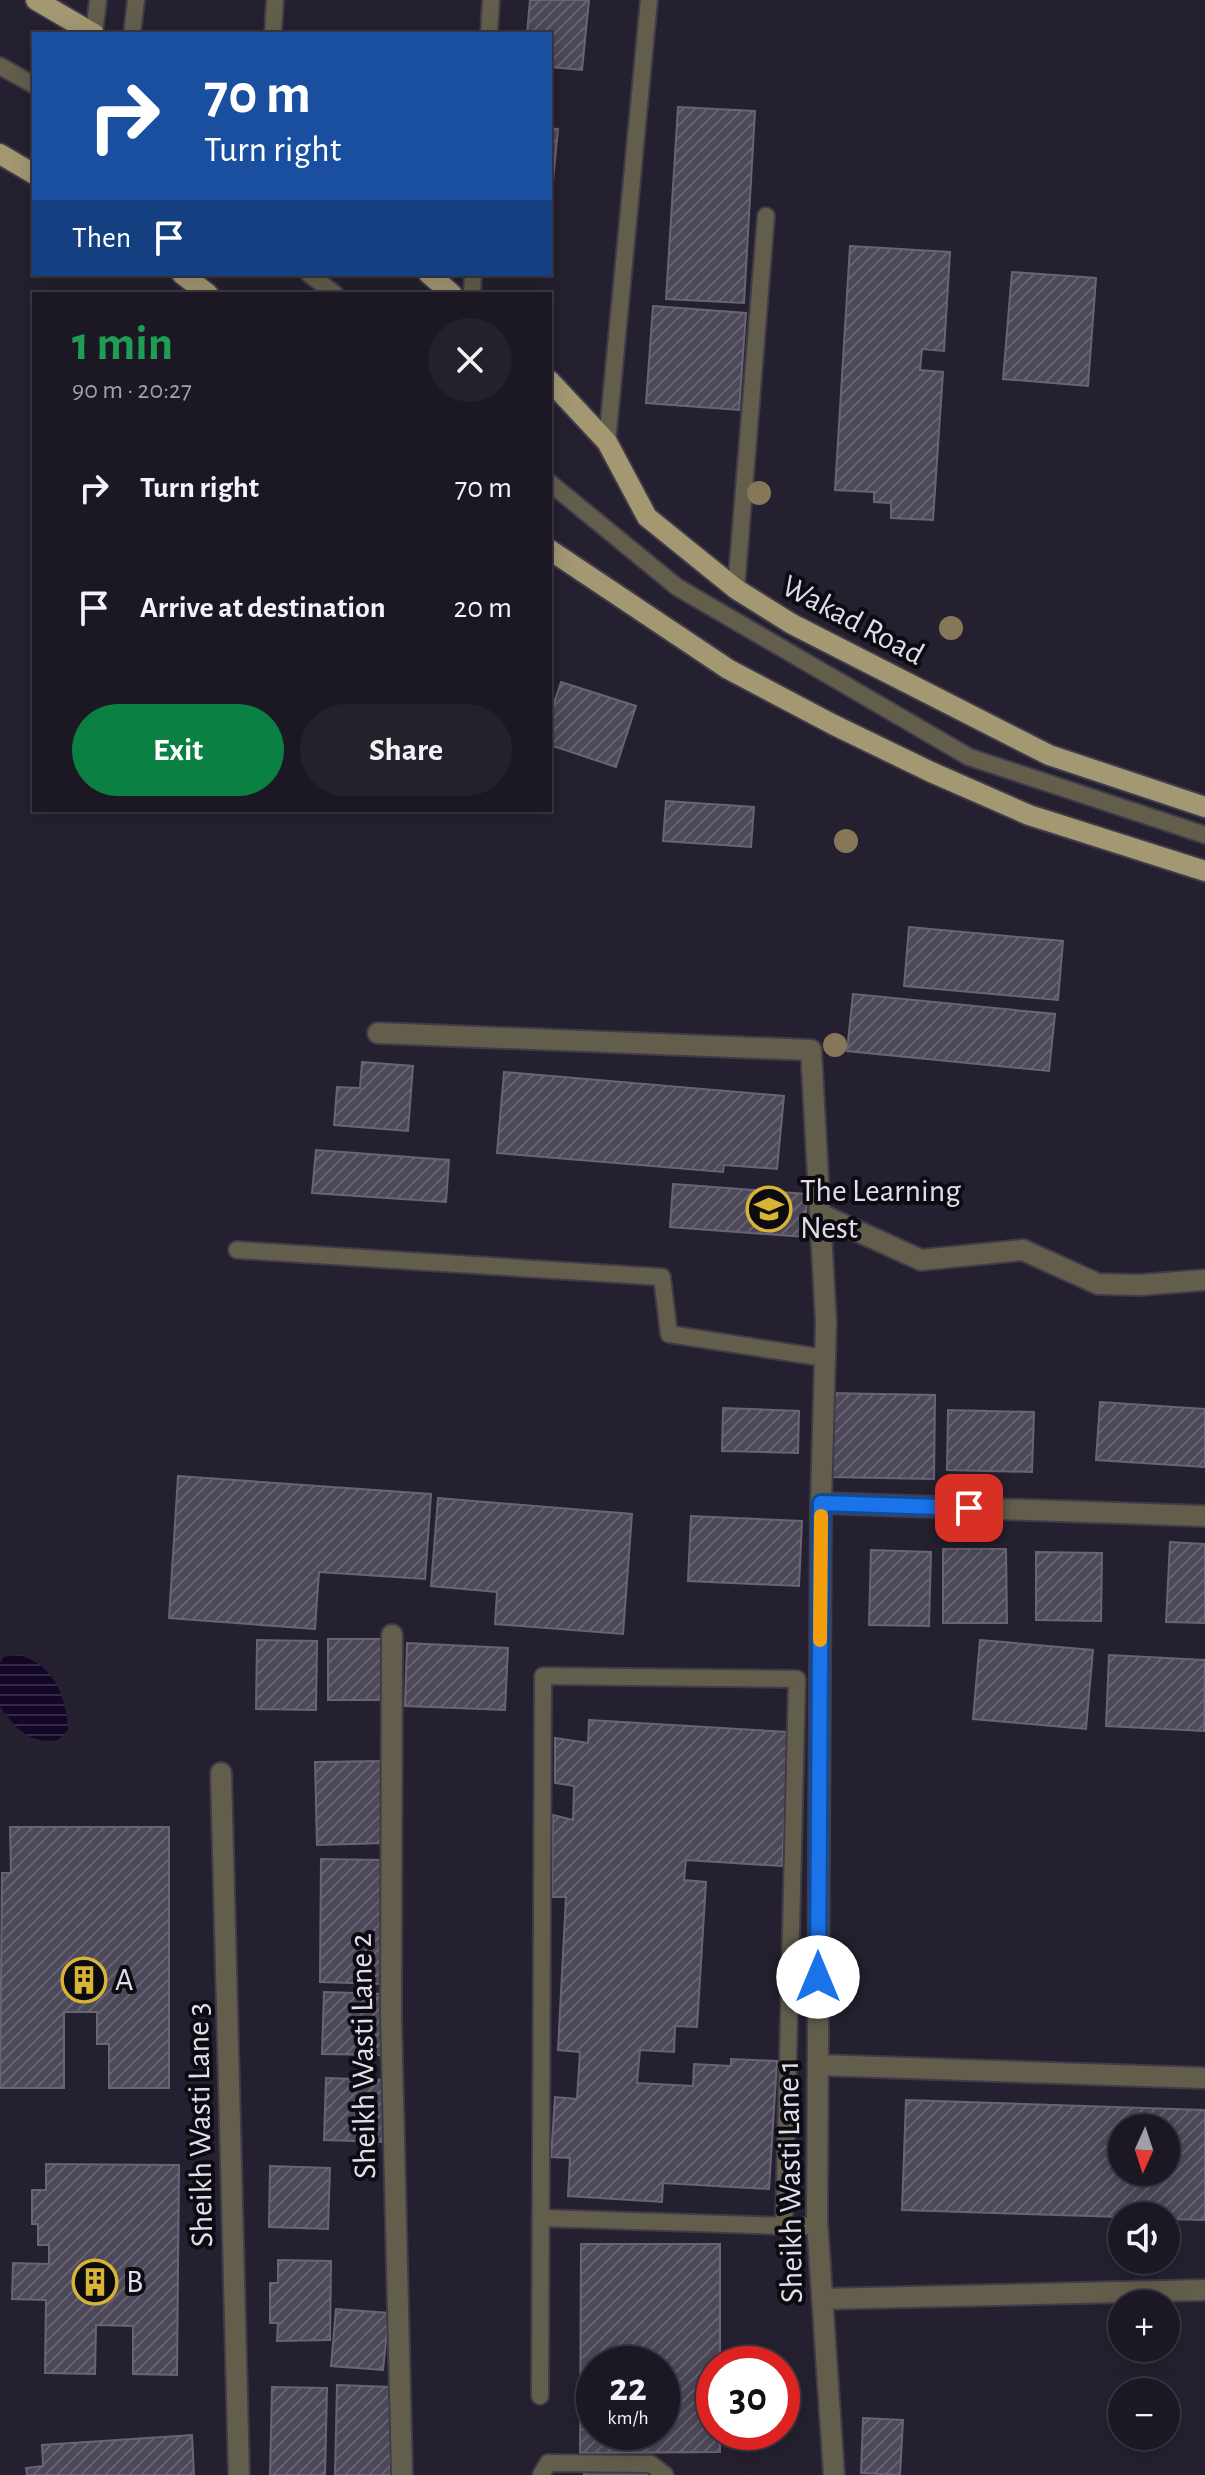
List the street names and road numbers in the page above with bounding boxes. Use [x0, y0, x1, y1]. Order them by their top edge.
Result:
street label: Wakad Road [777, 569, 929, 671]
street label: Sheikh Wasti Lane 2 [345, 1933, 381, 2179]
street label: Sheikh Wasti Lane 3 [182, 2002, 218, 2248]
street label: Sheikh Wasti Lane 1 [772, 2061, 808, 2303]

